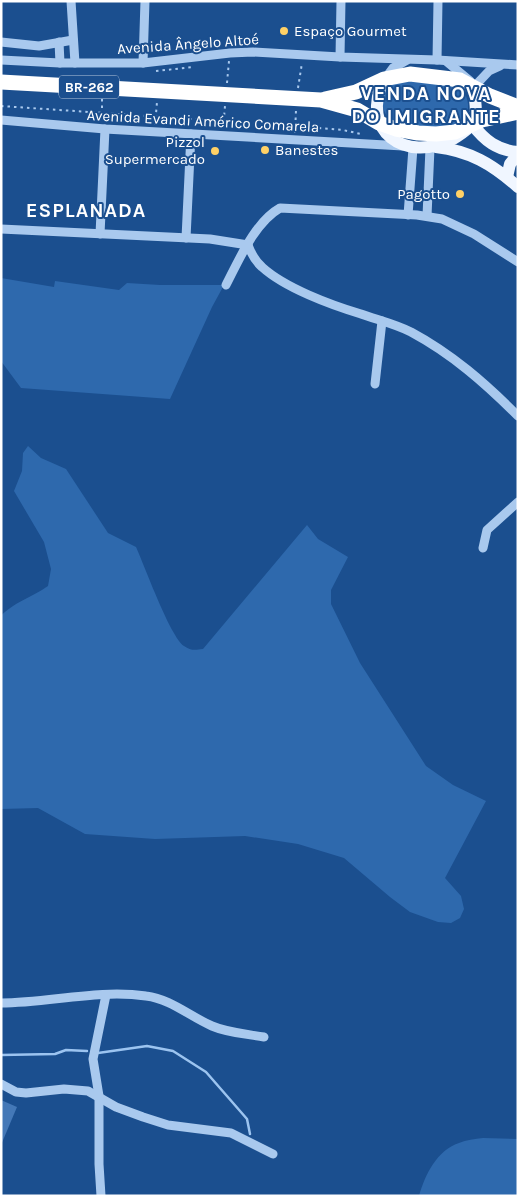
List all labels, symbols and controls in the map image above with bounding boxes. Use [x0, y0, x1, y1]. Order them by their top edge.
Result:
place label: Espaço Gourmet [294, 22, 407, 40]
marker: Espaço Gourmet [278, 25, 290, 37]
street label: Avenida Ângelo Altoé [117, 30, 259, 58]
road number: BR-262 [59, 75, 119, 98]
district label: VENDA NOVA DO IMIGRANTE [351, 82, 501, 128]
street label: Avenida Evandi Américo Comarela [86, 106, 320, 136]
place label: Pizzol Supermercado [105, 133, 205, 168]
place label: Banestes [275, 141, 338, 159]
marker: Banestes [259, 144, 271, 156]
marker: Pizzol Supermercado [209, 145, 221, 157]
place label: Pagotto [397, 185, 450, 203]
marker: Pagotto [454, 188, 466, 200]
district label: ESPLANADA [26, 199, 146, 222]

